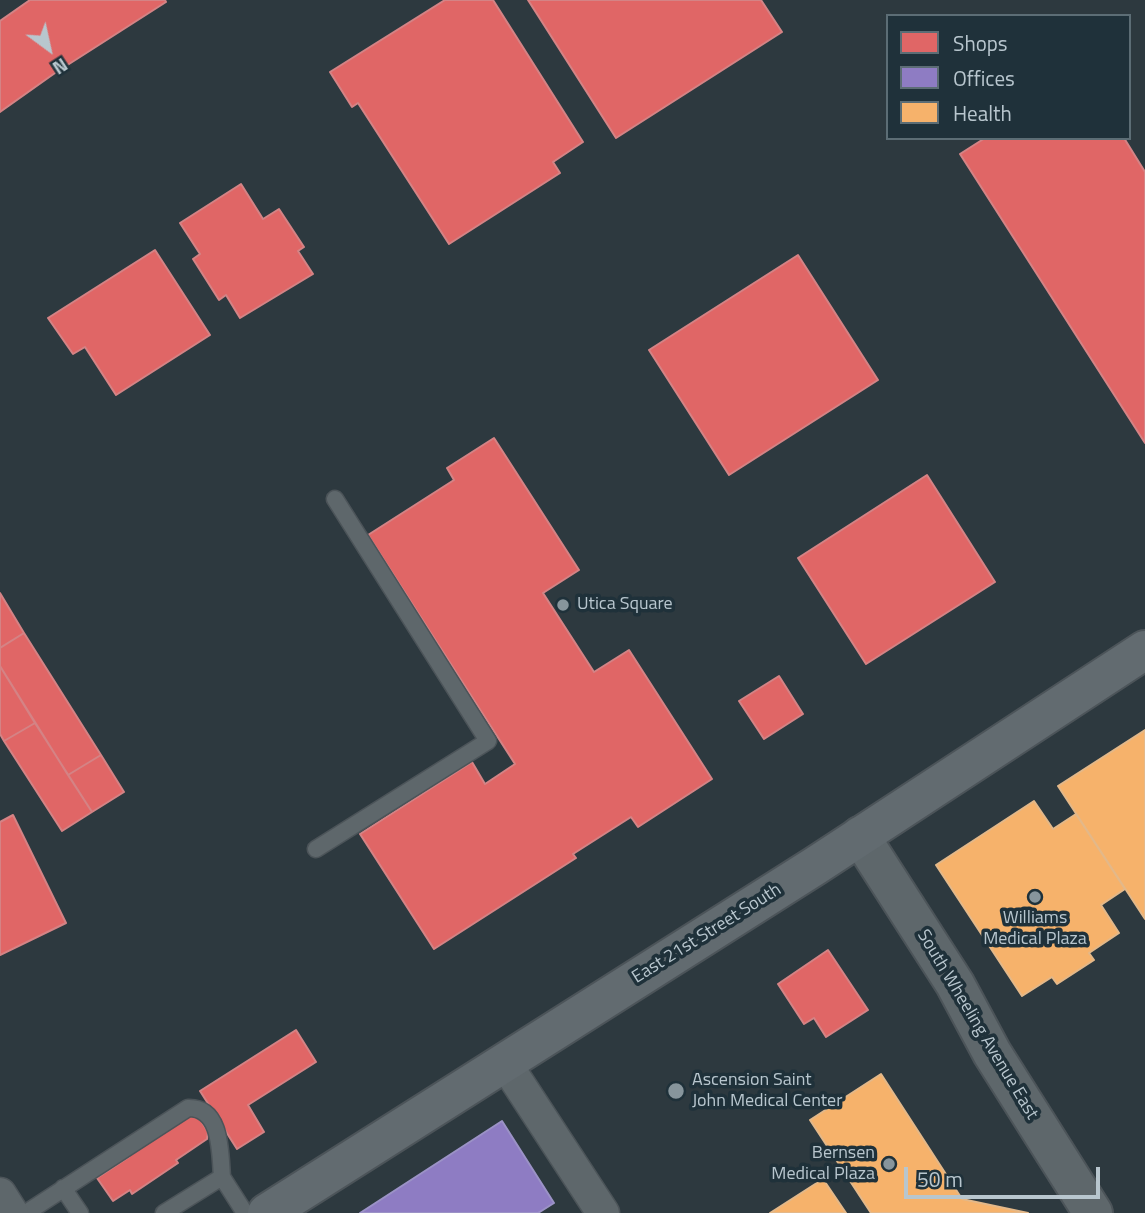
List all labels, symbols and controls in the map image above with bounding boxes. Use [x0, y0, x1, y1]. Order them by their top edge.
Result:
north arrow [14, 14, 84, 84]
legend [886, 14, 1131, 140]
text: Shops [953, 27, 1008, 59]
text: N [47, 51, 74, 83]
text: Offices [953, 62, 1015, 94]
text: Health [953, 97, 1012, 129]
place label: Utica Square [577, 594, 673, 616]
marker: Utica Square [555, 597, 571, 613]
street label: East 21st Street South [629, 879, 785, 989]
marker: Williams Medical Plaza [1027, 889, 1043, 905]
place label: Williams Medical Plaza [983, 908, 1087, 950]
street label: South Wheeling Avenue East [912, 926, 1042, 1124]
place label: Ascension Saint John Medical Center [692, 1070, 842, 1112]
marker: Ascension Saint John Medical Center [666, 1081, 686, 1101]
place label: Bernsen Medical Plaza [771, 1143, 875, 1186]
scale bar [907, 1154, 1103, 1198]
marker: Bernsen Medical Plaza [881, 1156, 897, 1172]
text: 50 m [917, 1163, 963, 1195]

